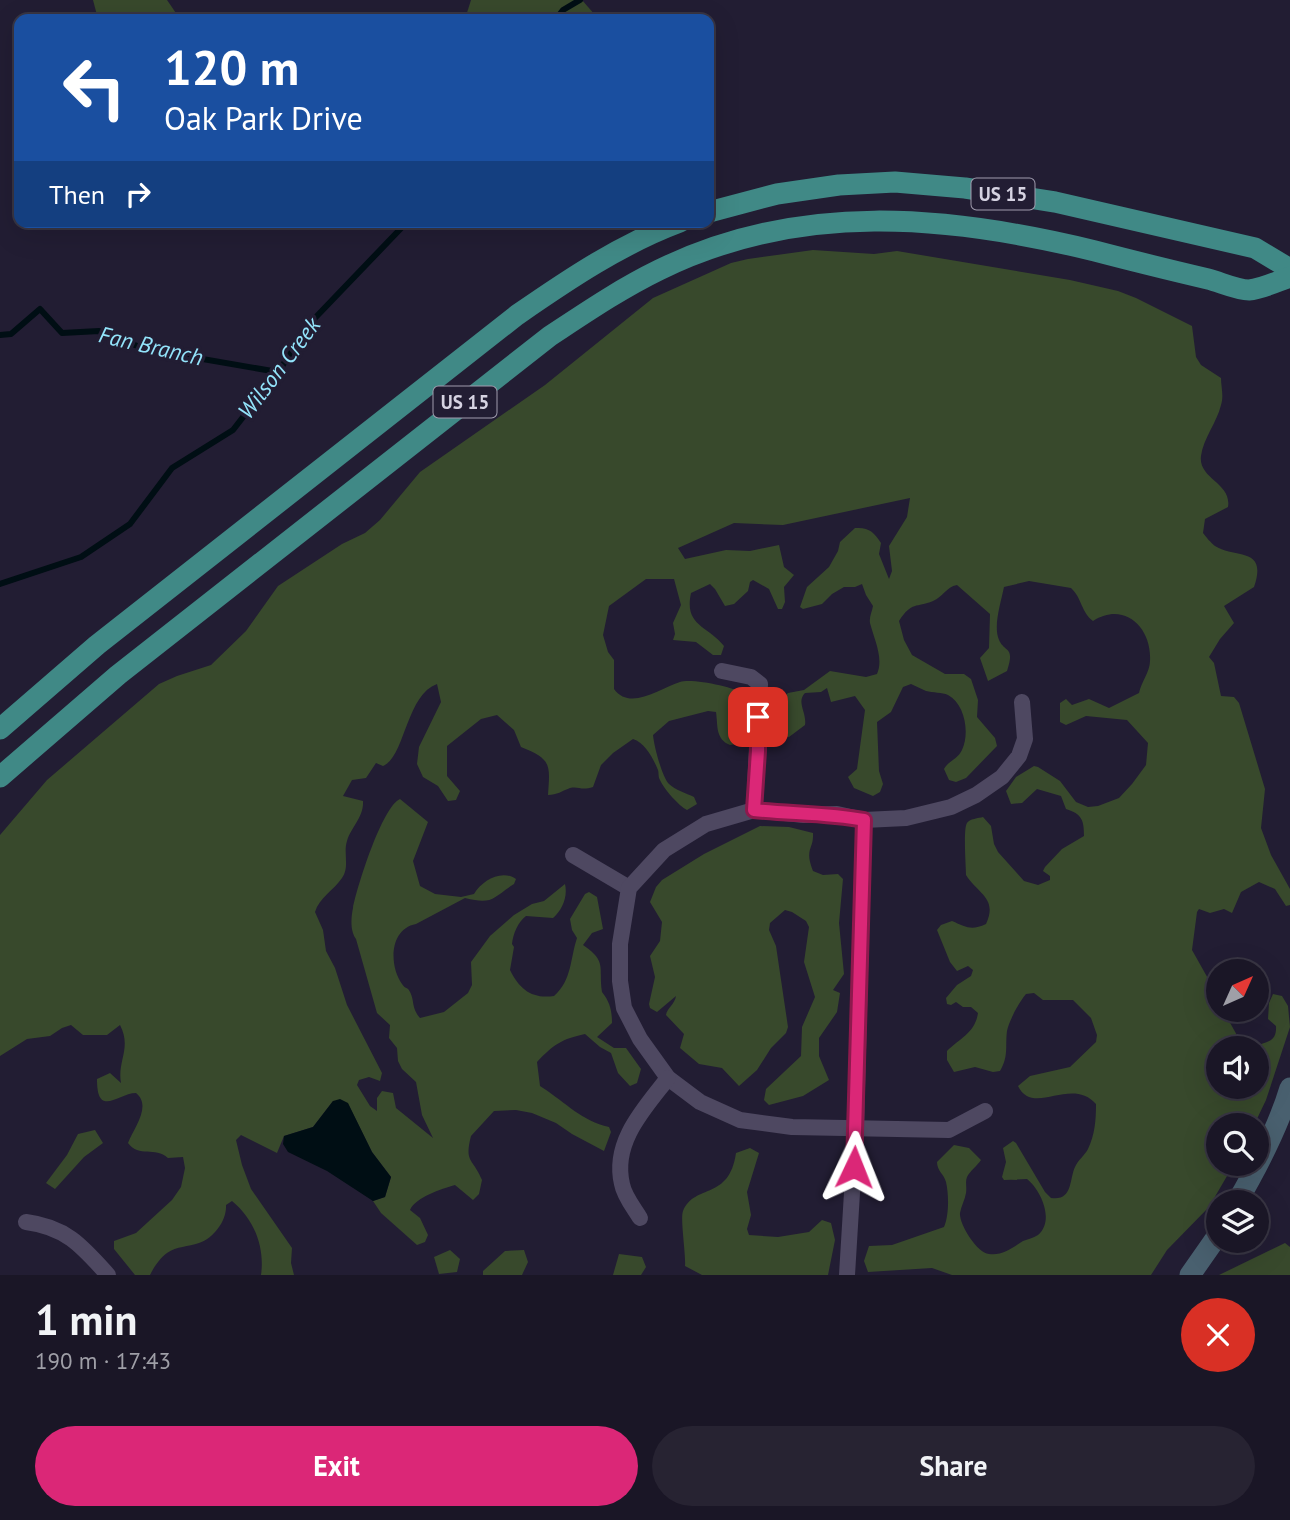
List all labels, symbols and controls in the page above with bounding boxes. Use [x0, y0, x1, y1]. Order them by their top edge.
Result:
text: 120 m [164, 35, 299, 99]
icon: left [49, 42, 140, 133]
text: Oak Park Drive [164, 97, 363, 139]
icon: right [119, 175, 157, 213]
text: Then [49, 178, 105, 211]
road number: US 15 [972, 178, 1034, 210]
water label: Wilson Creek [231, 310, 327, 424]
water label: Fan Branch [96, 319, 206, 372]
road number: US 15 [434, 386, 496, 418]
pin [728, 687, 788, 747]
icon: arrive [739, 698, 777, 736]
north arrow [1206, 959, 1269, 1022]
map controls [1206, 959, 1269, 1253]
button: sound [1206, 1036, 1269, 1099]
button: search [1206, 1113, 1269, 1176]
position arrow [817, 1130, 891, 1204]
button: layers [1206, 1190, 1269, 1253]
text: 1 min [35, 1292, 137, 1347]
button: close [1181, 1298, 1255, 1372]
text: 190 m · 17:43 [35, 1346, 171, 1375]
button: Exit [35, 1426, 638, 1506]
button: Share [652, 1426, 1255, 1506]

